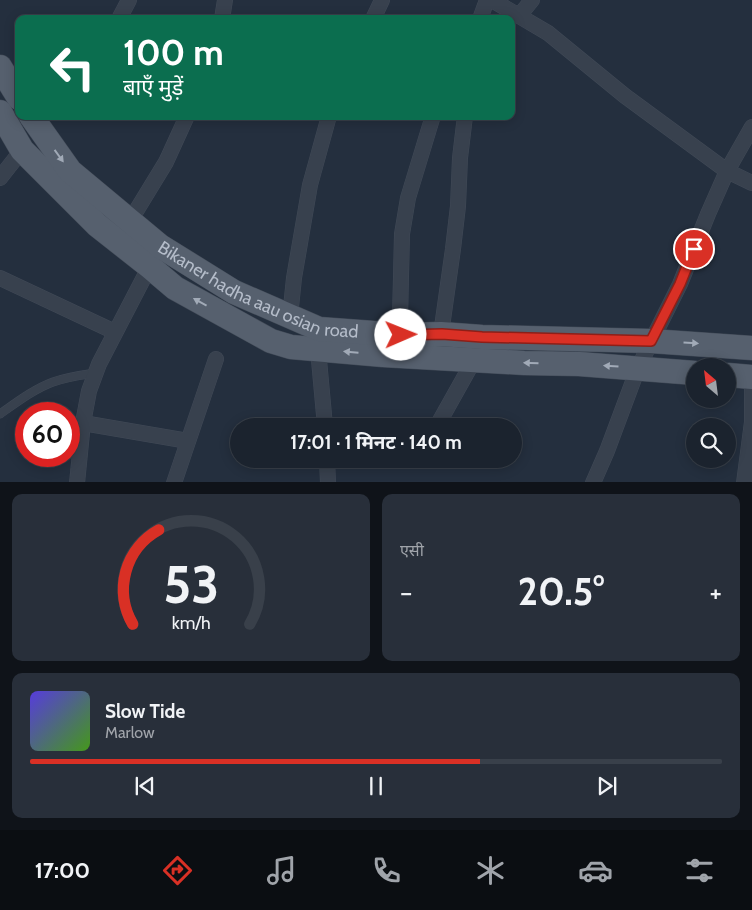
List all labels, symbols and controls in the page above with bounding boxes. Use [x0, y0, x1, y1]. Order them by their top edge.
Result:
text: 100 m [123, 31, 224, 74]
icon: left [40, 35, 105, 100]
text: बाएँ मुड़ें [123, 74, 183, 101]
one-way arrow [54, 149, 64, 163]
pin [673, 228, 715, 270]
icon: arrive [680, 235, 708, 263]
street label: Bikaner hadha aau osian road [154, 236, 359, 343]
one-way arrow [193, 297, 206, 306]
position arrow [374, 308, 426, 360]
one-way arrow [683, 340, 699, 348]
one-way arrow [343, 348, 359, 356]
north arrow [686, 358, 736, 408]
map controls [686, 358, 736, 468]
one-way arrow [522, 359, 538, 367]
one-way arrow [603, 362, 619, 370]
speed limit sign: 60 [15, 402, 80, 467]
button: search [686, 418, 736, 468]
text: 17:01 · 1 मिनट · 140 m [290, 431, 462, 454]
text: एसी [400, 541, 424, 560]
text: 53 [163, 553, 219, 616]
text: 20.5° [518, 568, 604, 615]
text: − [400, 575, 412, 609]
text: + [710, 575, 722, 609]
text: km/h [171, 612, 211, 633]
text: Slow Tide [105, 700, 185, 723]
text: Marlow [105, 723, 155, 742]
icon: previous [131, 772, 159, 800]
icon: pause [362, 772, 390, 800]
icon: next [593, 772, 621, 800]
icon: directions [160, 853, 195, 888]
icon: music [264, 853, 299, 888]
icon: phone [369, 853, 404, 888]
icon: climate [473, 853, 508, 888]
icon: car [578, 853, 613, 888]
icon: filters [682, 853, 717, 888]
text: 17:00 [35, 857, 90, 884]

